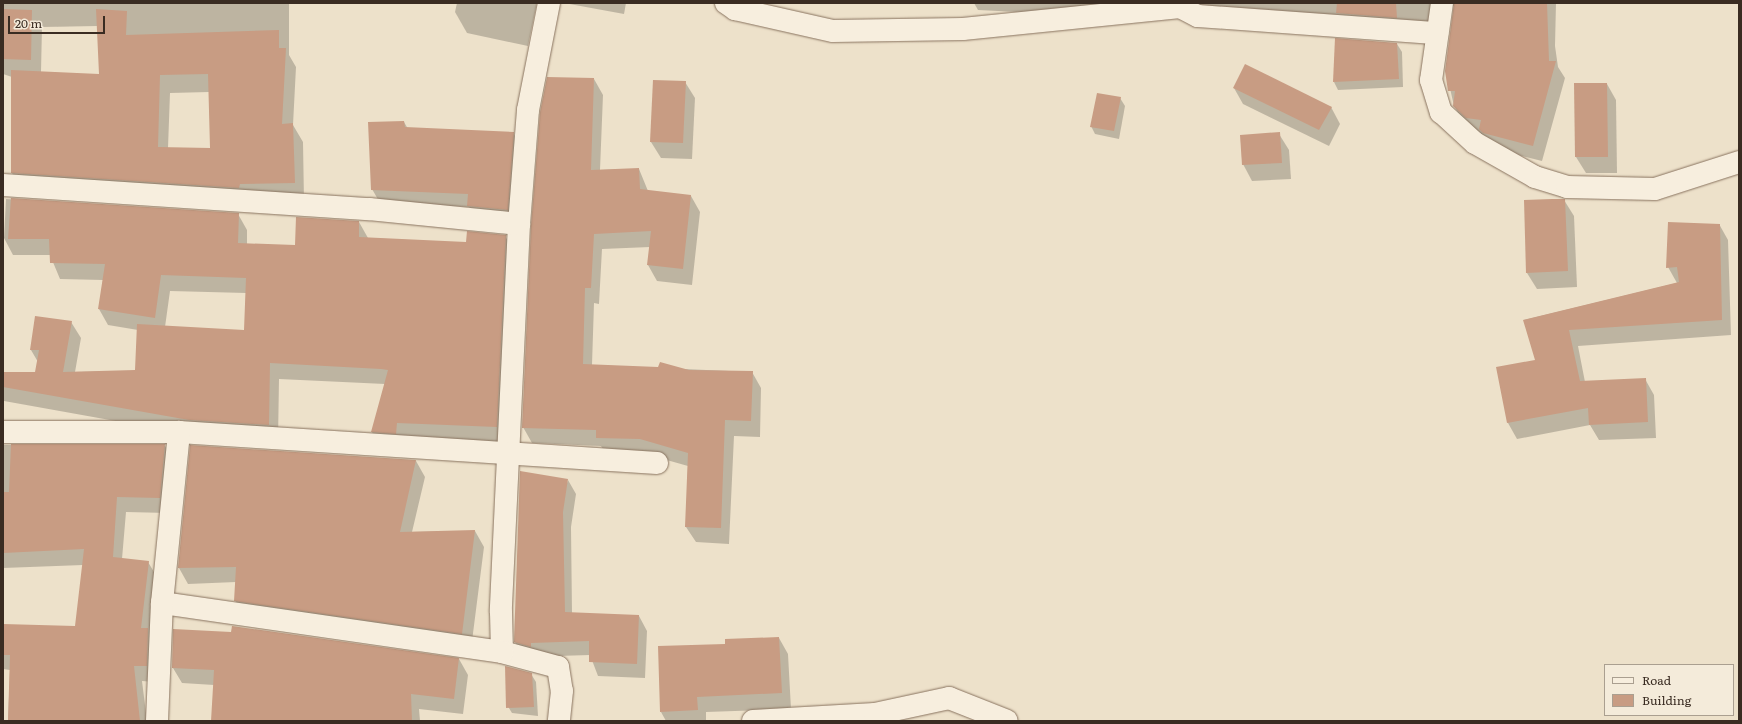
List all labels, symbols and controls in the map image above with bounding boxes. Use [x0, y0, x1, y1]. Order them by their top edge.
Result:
scale bar [10, 8, 107, 34]
text: 20 m [15, 14, 42, 32]
legend [1604, 664, 1734, 716]
text: Road [1642, 671, 1671, 689]
text: Building [1642, 691, 1691, 709]

